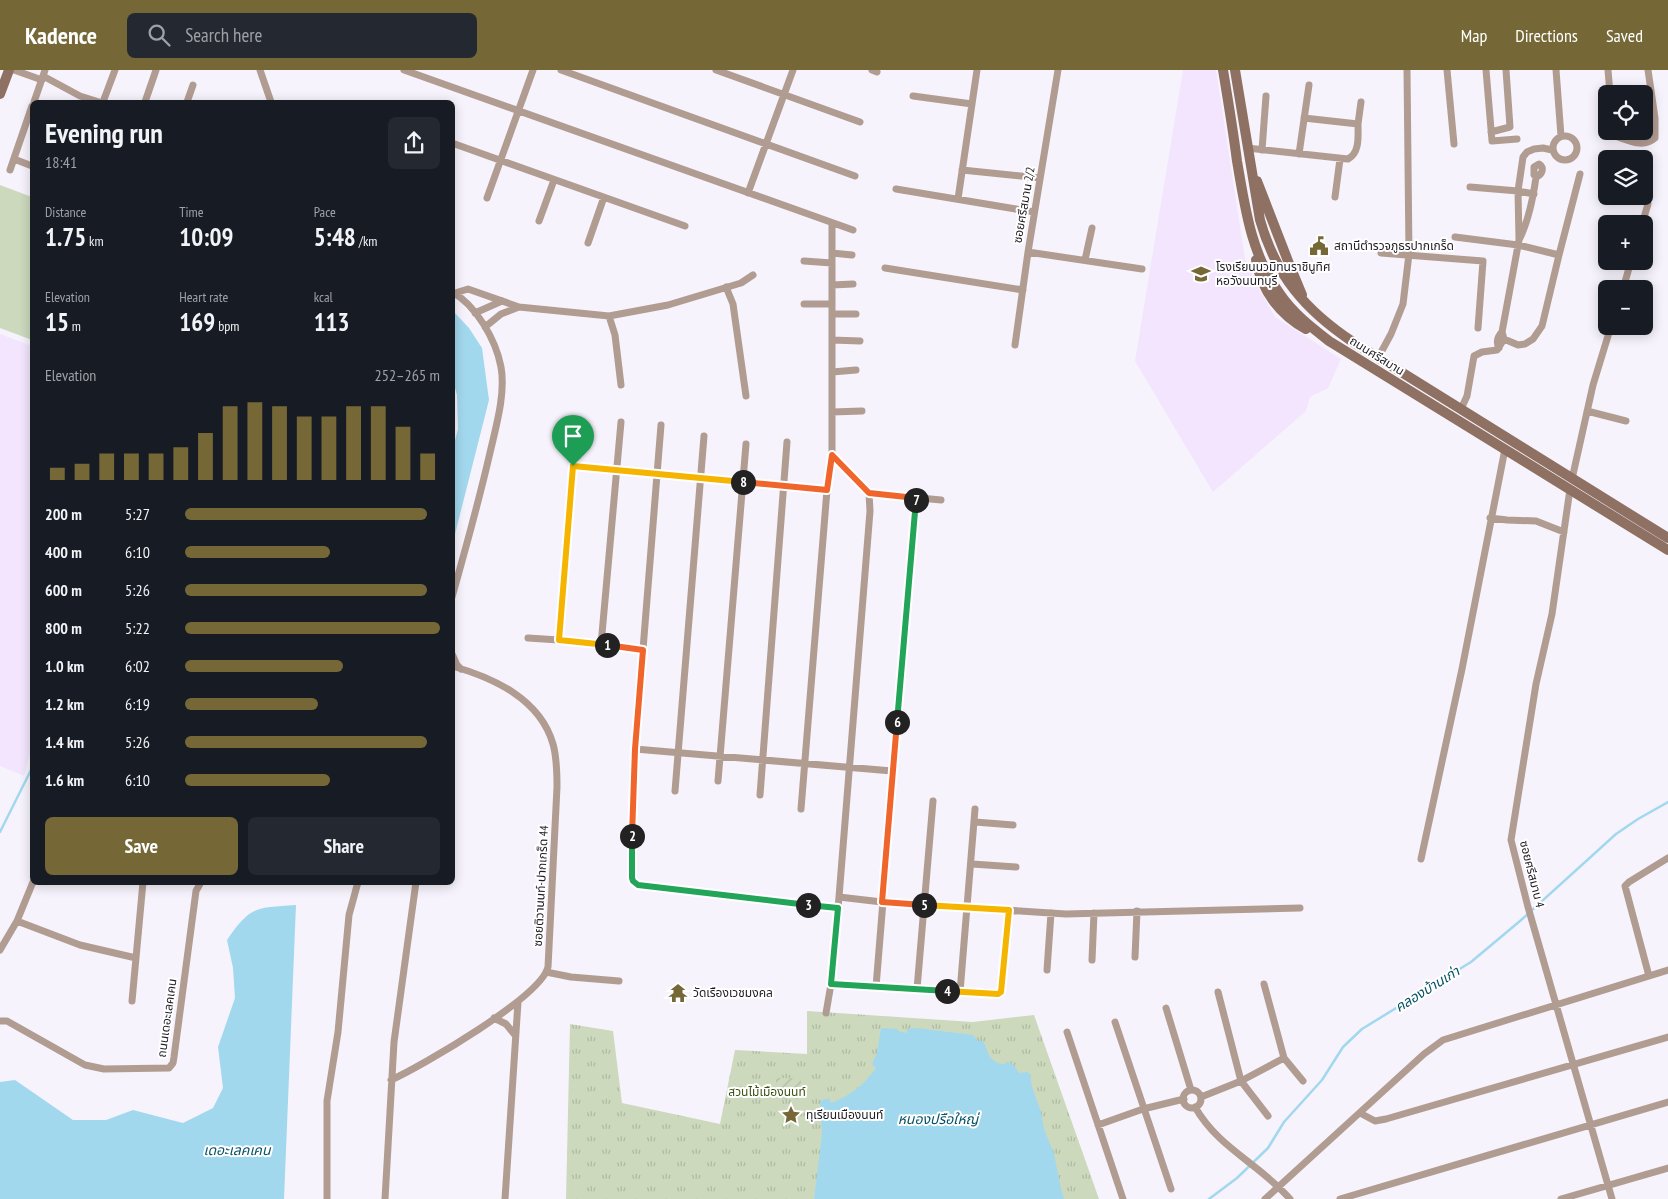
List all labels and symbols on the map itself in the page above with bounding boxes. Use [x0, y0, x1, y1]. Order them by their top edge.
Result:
street label: ซอยศรีสมาน 2/2 [1009, 165, 1038, 244]
public building icon: สถานีตำรวจภูธรปากเกร็ด [1308, 235, 1330, 257]
place label: สถานีตำรวจภูธรปากเกร็ด [1334, 238, 1454, 253]
place label: โรงเรียนนวมิทนราชินูทิศ หอวังนนทบุรี [1216, 259, 1330, 288]
school or university icon: โรงเรียนนวมิทนราชินูทิศ หอวังนนทบุรี [1190, 263, 1212, 285]
street label: ถนนศรีสมาน [1347, 333, 1407, 378]
pin [552, 415, 594, 466]
pin: 8 [730, 470, 756, 494]
pin: 7 [904, 488, 928, 512]
pin: 1 [594, 632, 620, 658]
pin: 6 [884, 710, 910, 734]
street label: ซอยติวานนท์-ปากเกร็ด 44 [530, 824, 551, 947]
pin: 2 [620, 824, 644, 848]
street label: ซอยศรีสมาน 4 [1517, 839, 1548, 909]
pin: 3 [796, 892, 820, 918]
pin: 5 [912, 892, 936, 918]
water label: คลองบ้านเก่า [1391, 961, 1464, 1016]
street label: ถนนเดอะเลคเคน [154, 978, 179, 1058]
pin: 4 [934, 978, 960, 1004]
temple icon: วัดเรืองเวชมงคล [667, 982, 689, 1004]
place label: วัดเรืองเวชมงคล [693, 985, 773, 1000]
park label: สวนไม้เมืองนนท์ [728, 1084, 806, 1099]
place icon: ทุเรียนเมืองนนท์ [780, 1104, 802, 1126]
place label: ทุเรียนเมืองนนท์ [806, 1107, 883, 1122]
water label: หนองปรือใหญ่ [898, 1110, 980, 1128]
water label: เดอะเลคเคน [203, 1141, 272, 1159]

